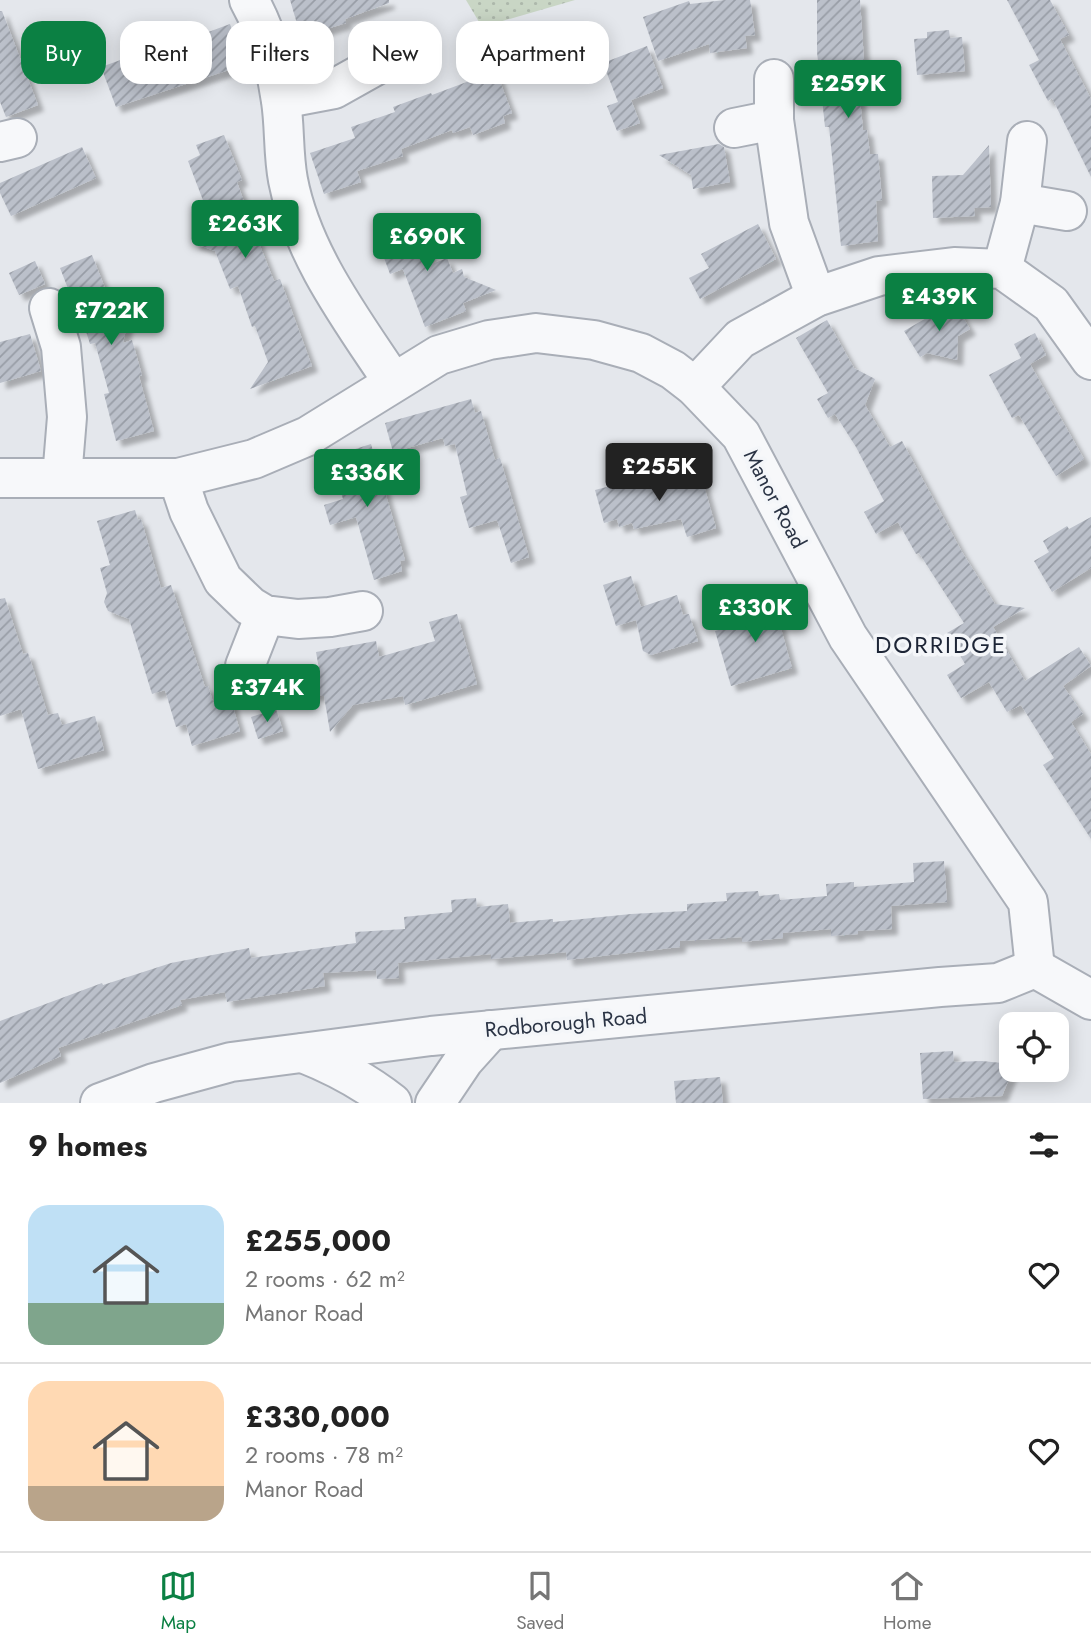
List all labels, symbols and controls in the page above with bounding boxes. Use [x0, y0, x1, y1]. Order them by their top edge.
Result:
chip: Buy [21, 21, 106, 84]
chip: Rent [120, 21, 212, 84]
chip: Filters [226, 21, 334, 84]
chip: New [348, 21, 442, 84]
chip: Apartment [456, 21, 609, 84]
pin: £259K [799, 60, 897, 120]
text: £259K [810, 66, 886, 100]
pin: £263K [196, 201, 294, 260]
text: £263K [208, 206, 282, 240]
pin: £690K [378, 214, 476, 273]
text: £690K [389, 219, 465, 253]
pin: £439K [890, 274, 988, 333]
text: £439K [901, 279, 977, 313]
pin: £722K [62, 288, 160, 347]
text: £722K [74, 293, 148, 327]
pin: £255K [610, 444, 708, 503]
street label: Manor Road [736, 444, 814, 554]
pin: £336K [318, 449, 416, 509]
text: £255K [622, 449, 696, 483]
text: £336K [330, 455, 404, 489]
pin: £330K [706, 584, 804, 644]
text: £330K [718, 590, 792, 624]
district label: DORRIDGE [875, 627, 1007, 662]
pin: £374K [218, 664, 316, 724]
text: £374K [230, 670, 304, 704]
street label: Rodborough Road [484, 1001, 648, 1045]
map controls [999, 1012, 1069, 1082]
button: locate [999, 1012, 1069, 1082]
text: 9 homes [28, 1124, 147, 1167]
icon: filters [1025, 1126, 1063, 1164]
text: £255,000 [245, 1219, 391, 1262]
icon: home [84, 1233, 168, 1317]
icon: heart [1025, 1256, 1063, 1294]
text: 2 rooms · 62 m² [245, 1262, 405, 1296]
text: Manor Road [245, 1296, 364, 1330]
text: £330,000 [245, 1395, 390, 1438]
icon: home [84, 1409, 168, 1493]
icon: heart [1025, 1432, 1063, 1470]
text: 2 rooms · 78 m² [245, 1438, 403, 1472]
text: Manor Road [245, 1472, 364, 1506]
tab: Map [159, 1567, 197, 1636]
tab: Saved [516, 1567, 564, 1636]
tab: Home [883, 1567, 932, 1636]

